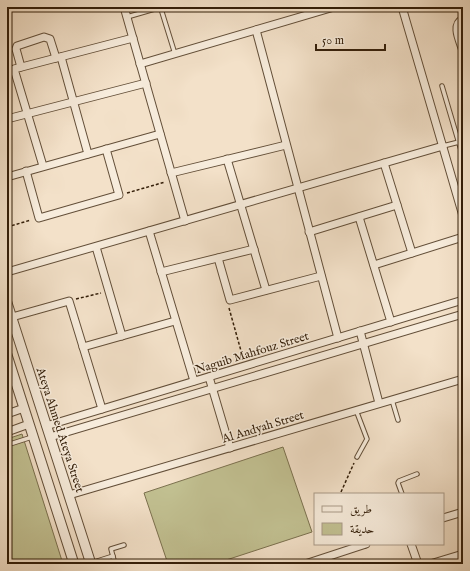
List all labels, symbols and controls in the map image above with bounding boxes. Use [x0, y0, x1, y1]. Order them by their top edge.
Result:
scale bar [316, 26, 385, 52]
text: 50 m [322, 33, 344, 48]
street label: Naguib Mahfouz Street [193, 329, 311, 377]
street label: Ateya Ahmed Ateya Street [32, 365, 87, 494]
street label: Al Andyah Street [219, 407, 306, 447]
legend [314, 493, 444, 545]
text: طريق [350, 502, 372, 517]
text: حديقة [350, 522, 374, 537]

